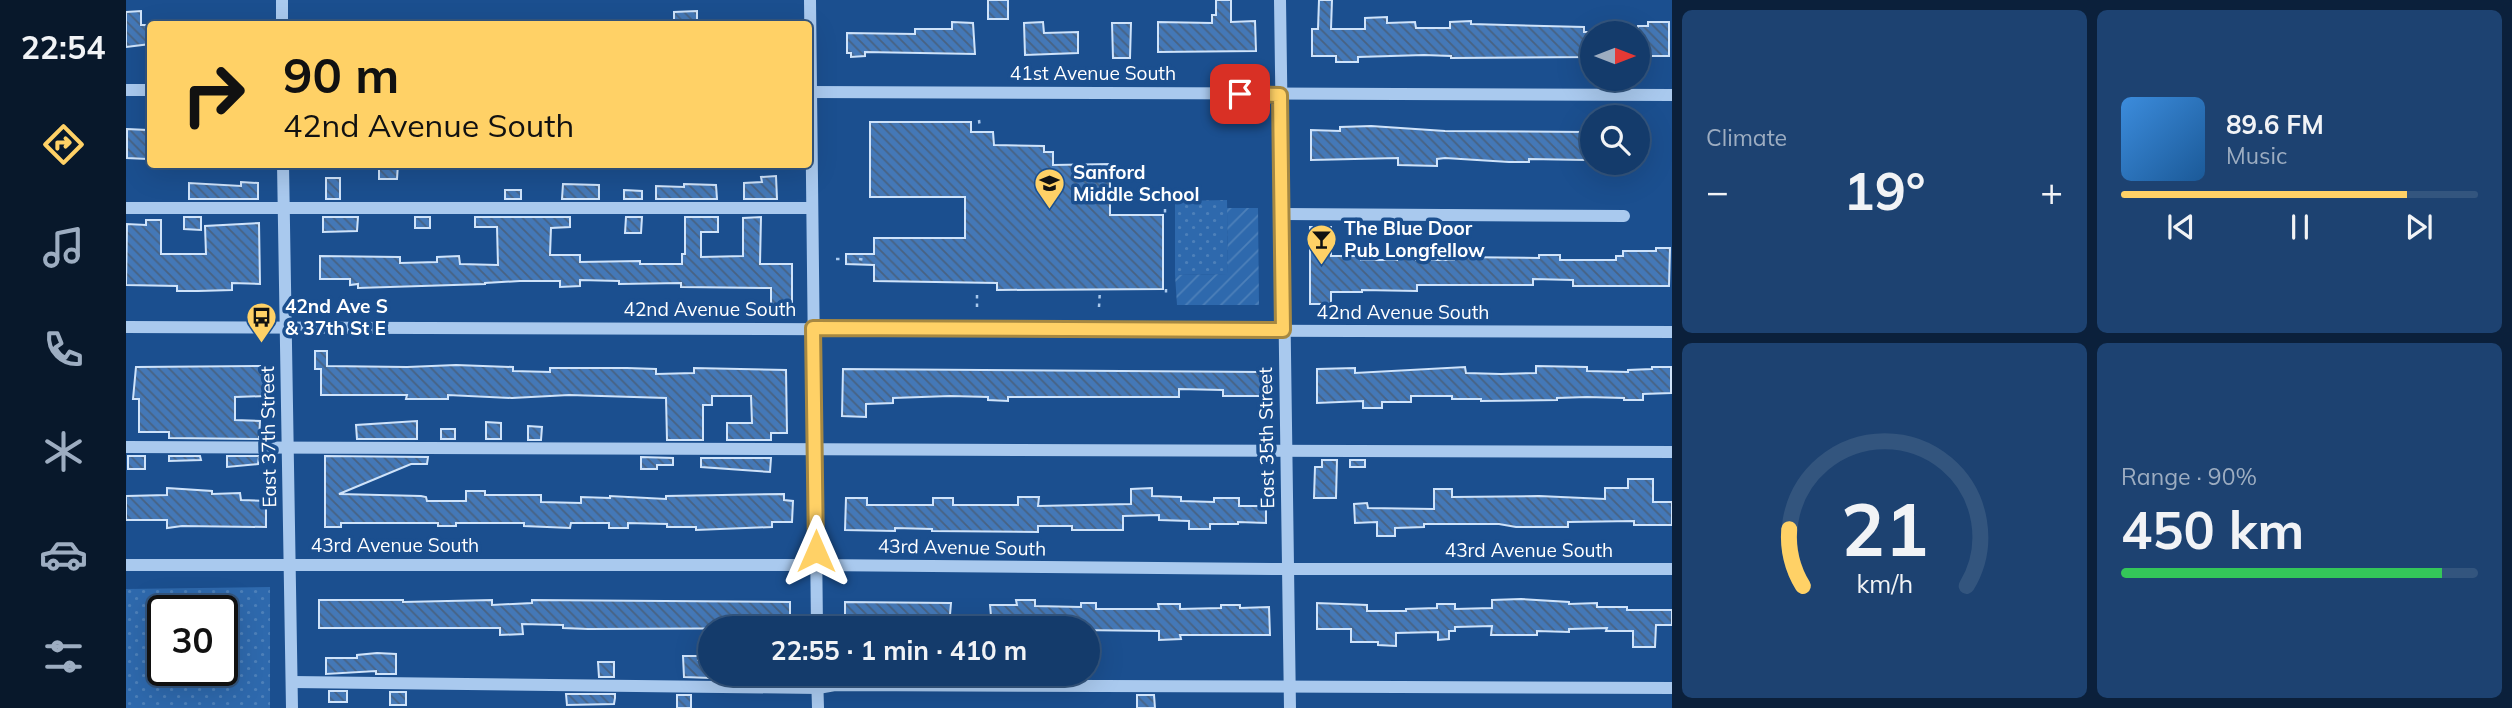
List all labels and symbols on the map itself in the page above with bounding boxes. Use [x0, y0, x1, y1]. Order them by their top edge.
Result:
north arrow [1580, 21, 1650, 91]
street label: 41st Avenue South [1010, 61, 1176, 85]
pin [1210, 64, 1270, 124]
place label: Sanford Middle School [1073, 160, 1199, 206]
school or university icon: Sanford Middle School [1033, 166, 1067, 210]
place label: The Blue Door Pub Longfellow [1344, 216, 1485, 262]
bar icon: The Blue Door Pub Longfellow [1304, 222, 1338, 266]
place label: 42nd Ave S & 37th St E [285, 294, 388, 340]
street label: 42nd Avenue South [624, 297, 796, 321]
bus stop icon: 42nd Ave S & 37th St E [245, 300, 279, 344]
street label: 42nd Avenue South [1317, 300, 1489, 324]
street label: East 37th Street [255, 366, 281, 508]
street label: East 35th Street [1253, 367, 1279, 509]
position arrow [779, 514, 853, 588]
street label: 43rd Avenue South [311, 533, 479, 557]
street label: 43rd Avenue South [878, 534, 1046, 560]
street label: 43rd Avenue South [1445, 538, 1613, 562]
speed limit sign: 30 [147, 595, 238, 686]

